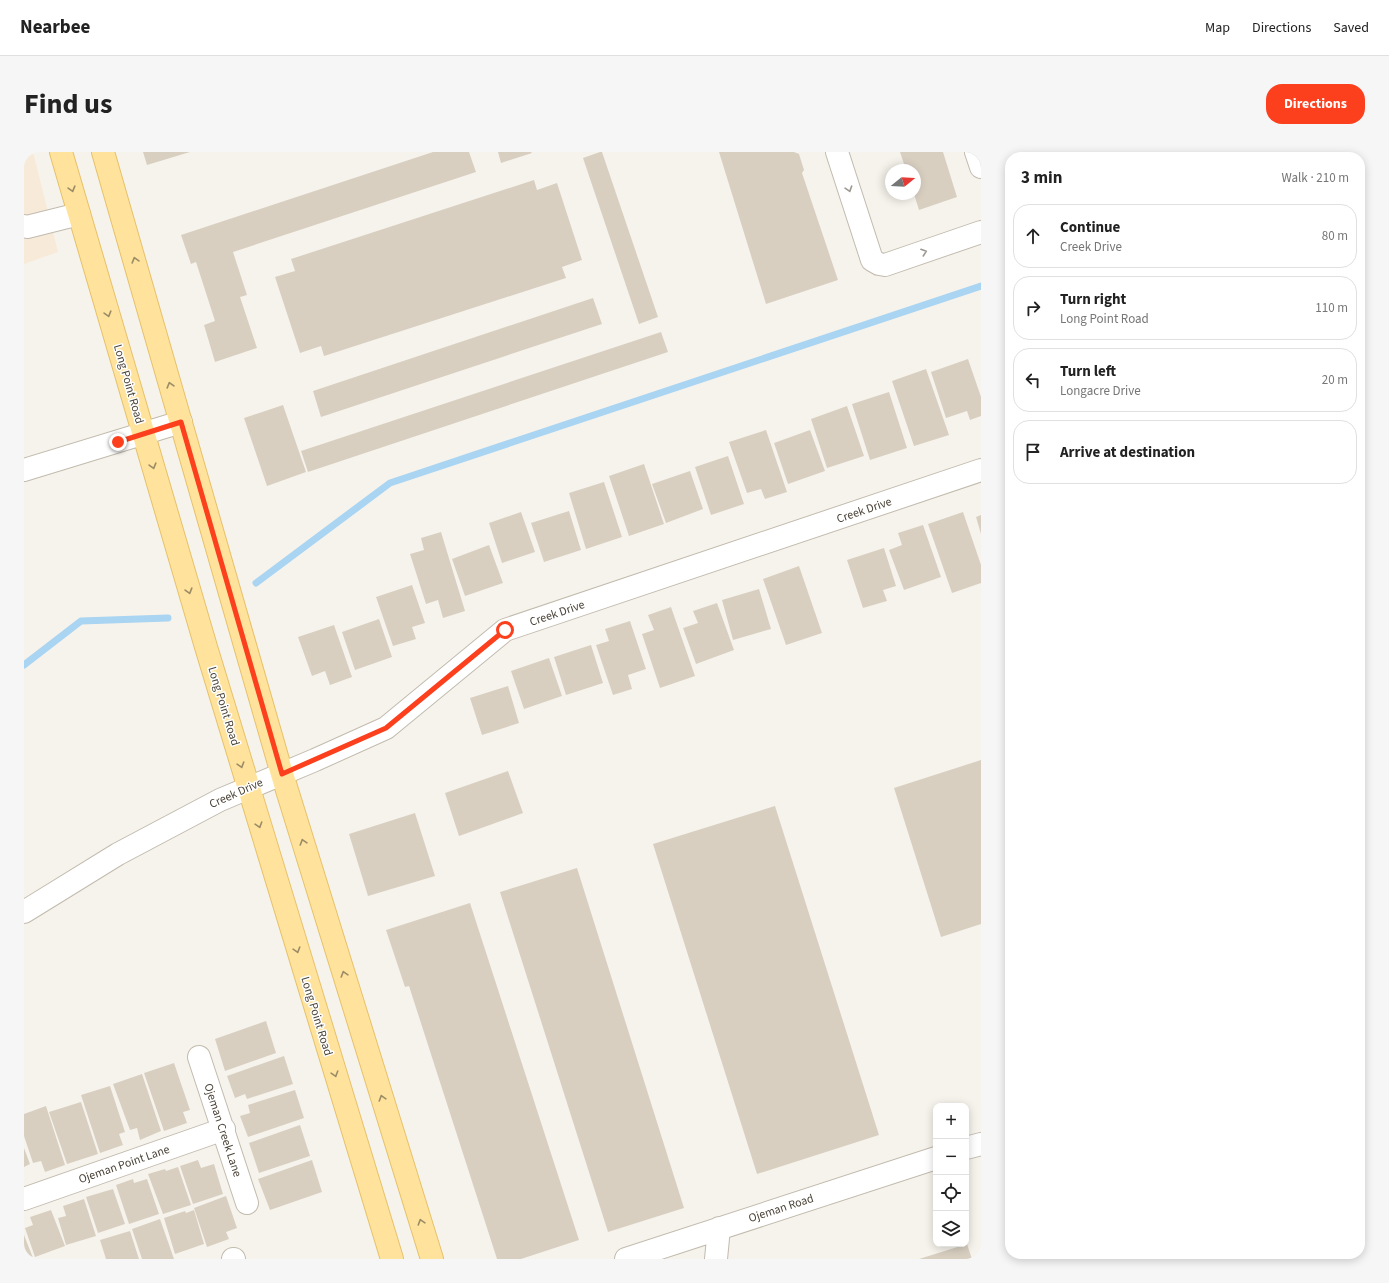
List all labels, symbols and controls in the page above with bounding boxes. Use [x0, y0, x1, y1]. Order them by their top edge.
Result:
text: Nearbee [20, 14, 90, 41]
text: Map [1205, 18, 1230, 38]
text: Directions [1252, 18, 1311, 38]
text: Saved [1333, 18, 1369, 38]
text: Find us [24, 84, 112, 124]
button: Directions [1266, 84, 1365, 124]
north arrow [885, 164, 921, 200]
text: 3 min [1021, 166, 1062, 190]
text: Walk · 210 m [1281, 169, 1349, 187]
one-way arrow [844, 185, 853, 192]
one-way arrow [67, 186, 76, 193]
text: Continue [1060, 217, 1120, 238]
icon: ahead [1022, 225, 1044, 247]
text: 80 m [1322, 227, 1348, 245]
text: Creek Drive [1060, 238, 1122, 256]
one-way arrow [920, 248, 927, 257]
one-way arrow [131, 257, 140, 264]
text: Turn right [1060, 289, 1126, 310]
icon: right [1022, 297, 1044, 319]
text: 110 m [1315, 299, 1348, 317]
one-way arrow [103, 310, 112, 317]
text: Long Point Road [1060, 310, 1149, 328]
street label: Long Point Road [109, 342, 148, 426]
text: Turn left [1060, 361, 1116, 382]
icon: left [1022, 369, 1044, 391]
text: 20 m [1322, 371, 1348, 389]
one-way arrow [166, 382, 175, 389]
text: Longacre Drive [1060, 382, 1141, 400]
route end [109, 433, 127, 451]
icon: arrive [1022, 441, 1044, 463]
text: Arrive at destination [1060, 442, 1195, 463]
one-way arrow [148, 462, 157, 469]
street label: Creek Drive [834, 493, 894, 528]
one-way arrow [184, 587, 193, 594]
street label: Creek Drive [527, 596, 587, 631]
route start [496, 621, 514, 639]
street label: Long Point Road [203, 664, 244, 748]
one-way arrow [236, 762, 245, 769]
street label: Creek Drive [207, 774, 266, 813]
one-way arrow [254, 821, 263, 828]
one-way arrow [299, 838, 308, 845]
one-way arrow [292, 946, 301, 953]
one-way arrow [340, 970, 348, 977]
street label: Long Point Road [296, 974, 337, 1058]
one-way arrow [330, 1070, 339, 1077]
street label: Ojeman Creek Lane [199, 1081, 246, 1179]
one-way arrow [378, 1094, 387, 1101]
map controls [933, 1103, 969, 1247]
button: + [933, 1103, 969, 1139]
button: − [933, 1139, 969, 1175]
street label: Ojeman Point Lane [76, 1141, 172, 1188]
button: locate [933, 1175, 969, 1211]
street label: Ojeman Road [746, 1190, 816, 1227]
button: layers [933, 1211, 969, 1247]
one-way arrow [417, 1218, 426, 1225]

